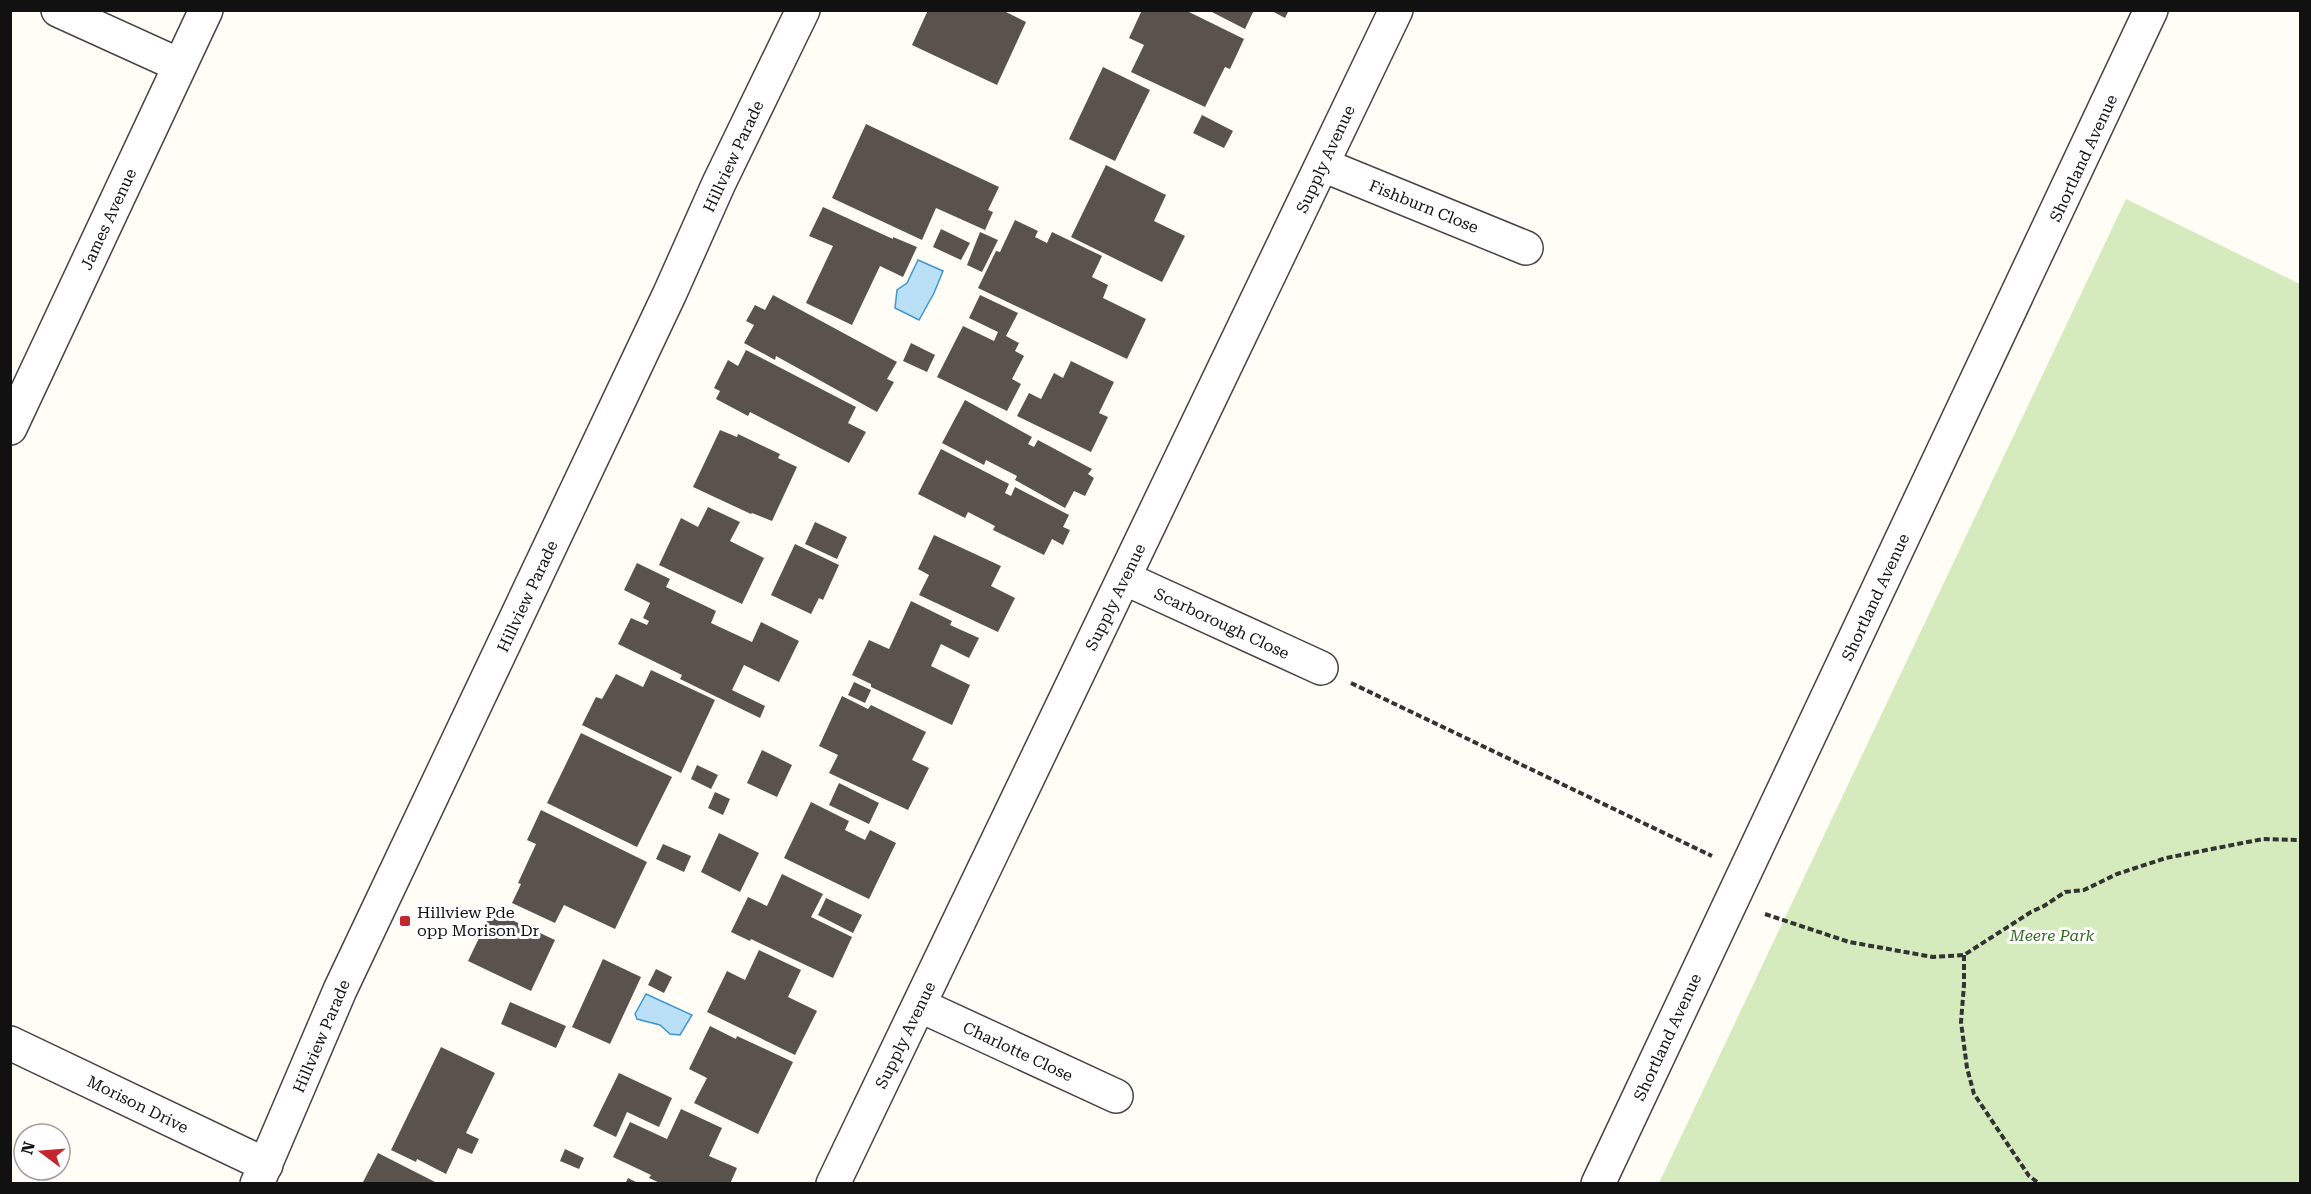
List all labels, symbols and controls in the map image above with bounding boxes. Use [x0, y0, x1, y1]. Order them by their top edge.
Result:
street label: Shortland Avenue [2046, 91, 2121, 225]
street label: Hillview Parade [699, 97, 768, 215]
street label: Supply Avenue [1292, 102, 1359, 216]
street label: James Avenue [77, 165, 140, 273]
street label: Fishburn Close [1366, 176, 1481, 237]
street label: Shortland Avenue [1838, 530, 1913, 664]
street label: Hillview Parade [493, 537, 562, 655]
street label: Supply Avenue [1081, 540, 1150, 654]
street label: Scarborough Close [1151, 584, 1293, 663]
place label: Hillview Pde opp Morison Dr [417, 903, 540, 940]
marker: Hillview Pde opp Morison Dr [398, 914, 412, 928]
park label: Meere Park [2009, 926, 2094, 945]
street label: Shortland Avenue [1630, 970, 1705, 1104]
street label: Hillview Parade [289, 977, 354, 1096]
street label: Supply Avenue [871, 978, 940, 1092]
street label: Charlotte Close [960, 1018, 1076, 1085]
street label: Morison Drive [84, 1072, 192, 1137]
north arrow [12, 1122, 72, 1182]
text: N [17, 1139, 39, 1157]

